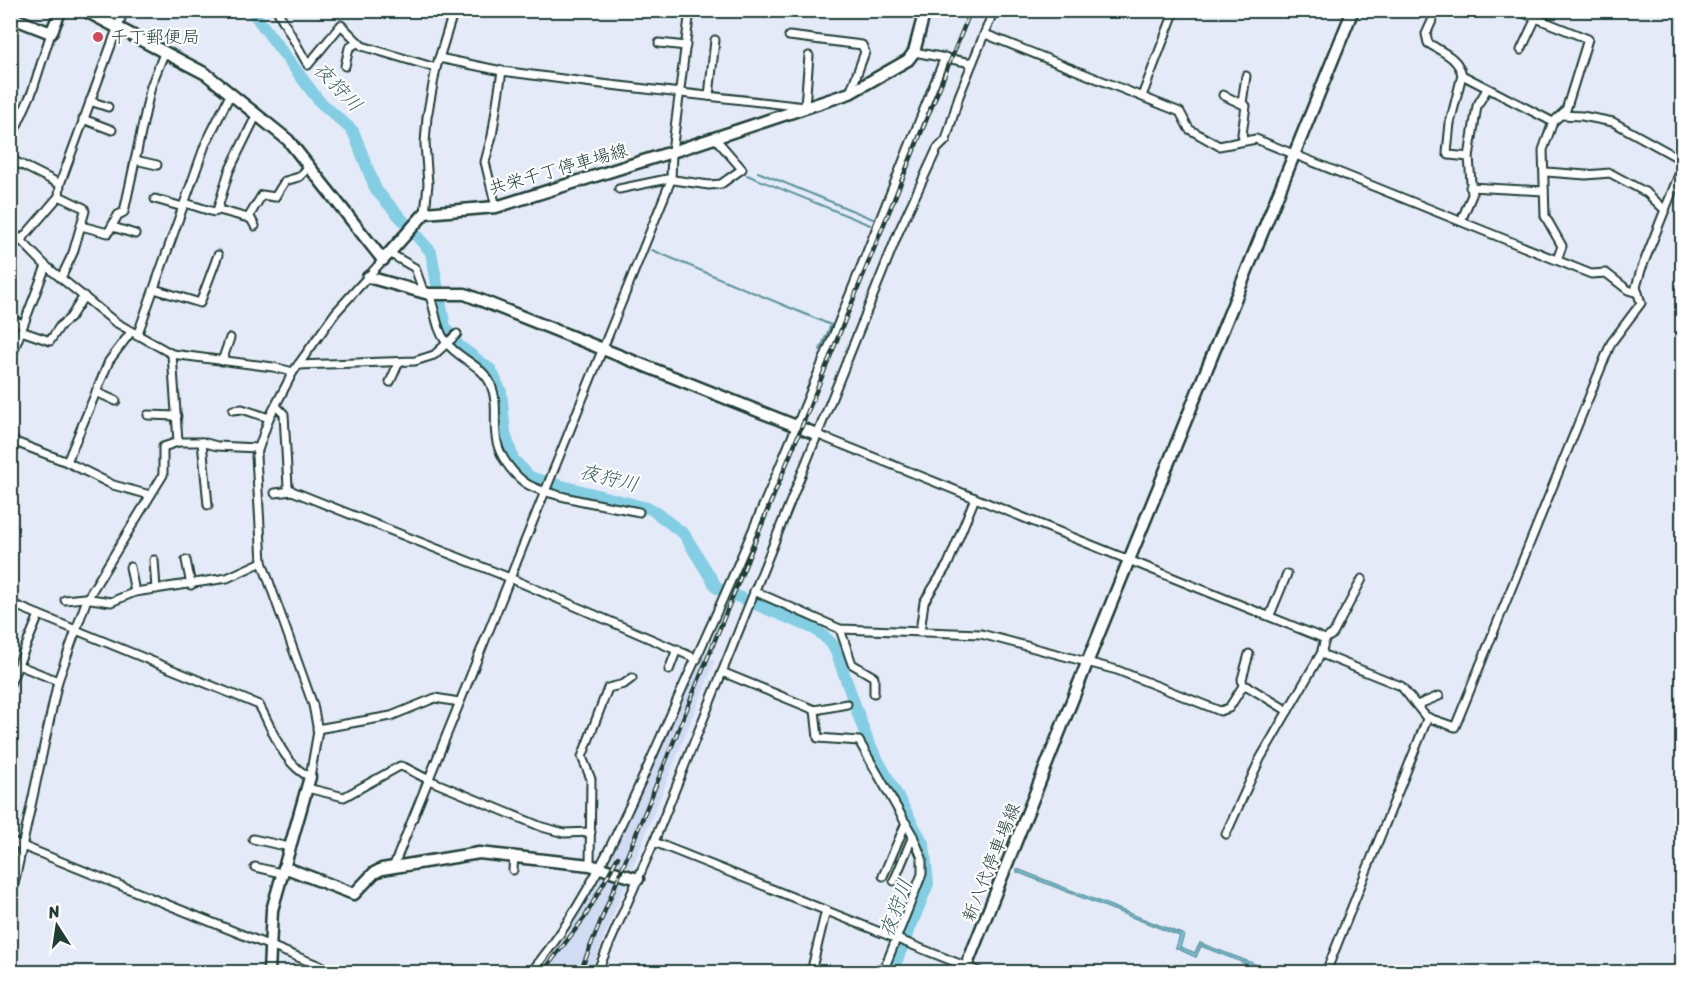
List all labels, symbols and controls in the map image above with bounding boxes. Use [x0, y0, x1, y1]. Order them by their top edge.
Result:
place label: 千丁郵便局 [110, 21, 200, 53]
marker: 千丁郵便局 [91, 30, 105, 44]
water label: 夜狩川 [305, 53, 371, 121]
street label: 共栄千丁停車場線 [484, 134, 632, 204]
water label: 夜狩川 [576, 454, 642, 502]
street label: 新八代停車場線 [953, 798, 1029, 926]
water label: 夜狩川 [869, 874, 923, 942]
north arrow [27, 896, 87, 956]
text: N [45, 896, 63, 927]

